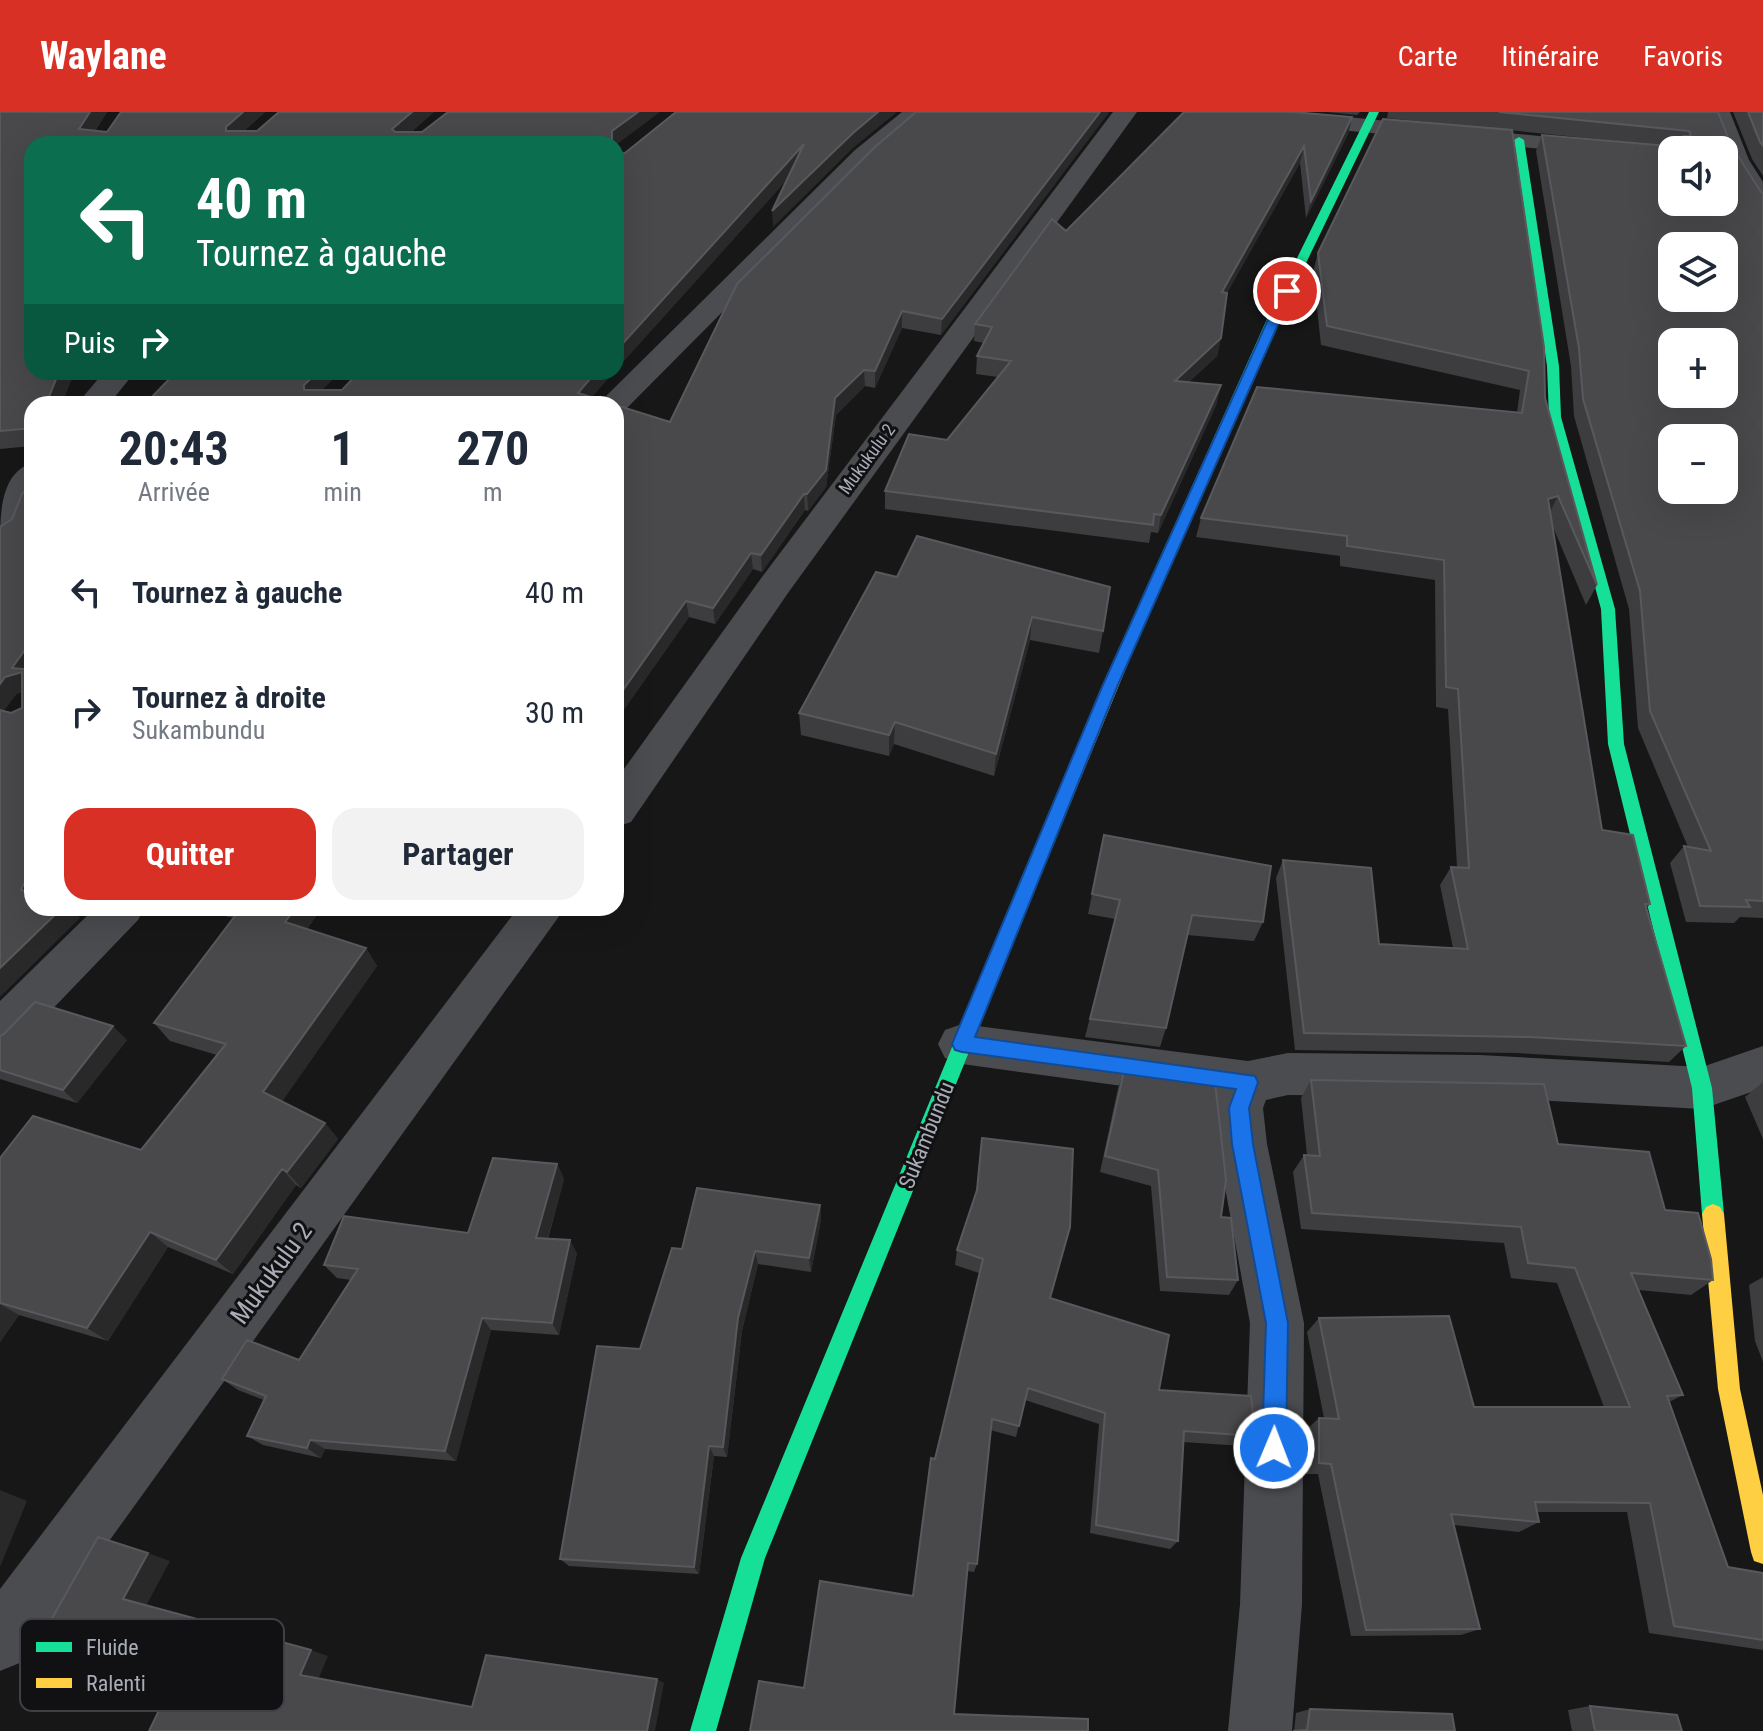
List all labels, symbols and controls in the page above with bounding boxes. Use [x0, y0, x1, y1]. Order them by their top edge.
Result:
text: Waylane [40, 34, 167, 78]
text: Carte [1398, 40, 1458, 73]
text: Itinéraire [1502, 40, 1599, 73]
text: Favoris [1643, 40, 1723, 73]
map controls [1658, 136, 1738, 504]
button: sound [1658, 136, 1738, 216]
text: 40 m [196, 166, 307, 232]
icon: left [64, 168, 168, 272]
button: layers [1658, 232, 1738, 312]
text: Tournez à gauche [196, 233, 447, 275]
pin [1253, 257, 1321, 325]
icon: arrive [1265, 269, 1309, 313]
icon: right [132, 320, 176, 364]
text: Puis [64, 325, 116, 360]
button: + [1658, 328, 1738, 408]
street label: Mukukulu 2 [834, 419, 899, 498]
text: 20:43 [119, 420, 229, 477]
text: 1 [331, 420, 355, 477]
text: 270 [456, 420, 529, 477]
button: − [1658, 424, 1738, 504]
text: Arrivée [138, 477, 210, 507]
text: min [324, 477, 362, 507]
text: m [483, 477, 503, 507]
icon: left [64, 570, 108, 614]
text: Tournez à gauche [132, 575, 342, 610]
text: 40 m [525, 575, 584, 610]
text: Tournez à droite [132, 680, 326, 715]
icon: right [64, 690, 108, 734]
text: 30 m [525, 695, 584, 730]
text: Sukambundu [132, 715, 265, 745]
button: Quitter [64, 808, 316, 900]
button: Partager [332, 808, 584, 900]
street label: Sukambundu [894, 1078, 959, 1192]
street label: Mukukulu 2 [224, 1216, 318, 1330]
position arrow [1232, 1406, 1316, 1490]
legend [20, 1619, 284, 1711]
text: Fluide [86, 1635, 139, 1660]
text: Ralenti [86, 1671, 146, 1696]

